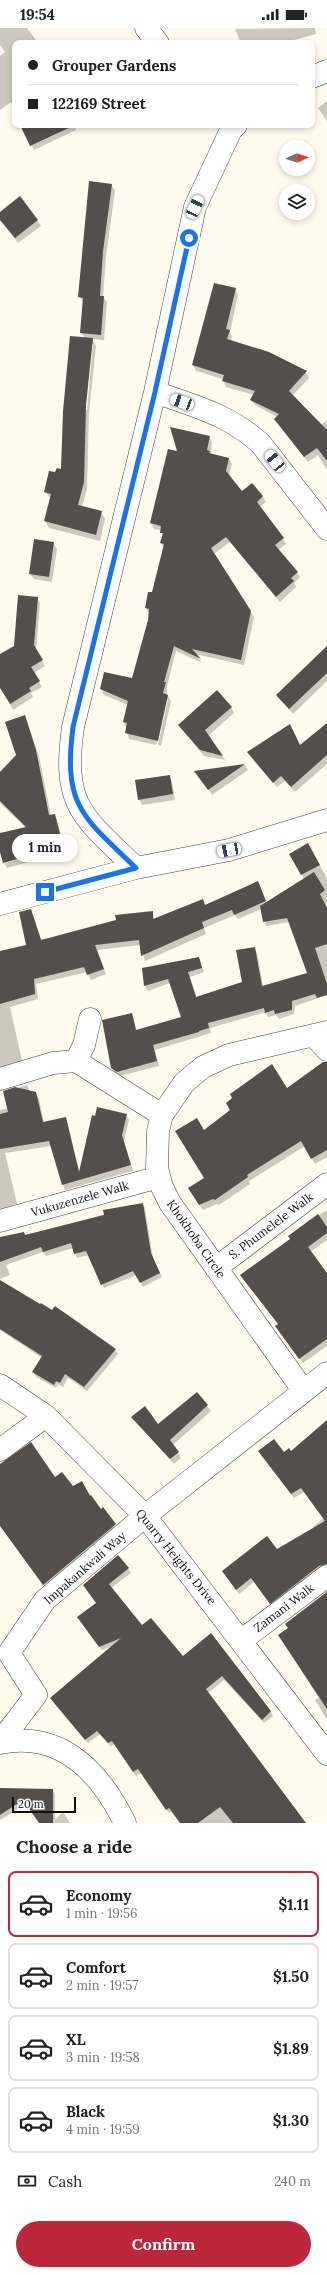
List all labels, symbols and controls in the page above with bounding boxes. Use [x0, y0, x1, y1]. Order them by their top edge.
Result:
text: 19:54 [20, 5, 55, 24]
text: Grouper Gardens [52, 56, 176, 75]
text: 122169 Street [52, 94, 146, 113]
north arrow [279, 140, 315, 176]
map controls [279, 140, 315, 220]
button: layers [279, 184, 315, 220]
car [184, 194, 206, 220]
route start [180, 229, 198, 247]
car [169, 392, 195, 412]
car [263, 448, 287, 474]
callout: 1 min [12, 834, 78, 862]
text: 1 min [28, 839, 62, 856]
car [216, 842, 242, 858]
route end [36, 883, 54, 901]
street label: Vukuzenzele Walk [28, 1177, 131, 1220]
street label: S. Phumelele Walk [226, 1189, 316, 1262]
street label: Khokhoba Circle [164, 1197, 229, 1281]
street label: Quarry Heights Drive [133, 1506, 220, 1608]
street label: Impakankwali Way [41, 1528, 129, 1607]
street label: Zamani Walk [251, 1580, 317, 1635]
scale bar [12, 1795, 76, 1814]
text: 20 m [18, 1797, 43, 1811]
text: Choose a ride [16, 1835, 132, 1858]
icon: car [18, 1886, 54, 1922]
text: Economy [66, 1886, 131, 1905]
text: $1.11 [278, 1895, 309, 1914]
text: 1 min · 19:56 [66, 1905, 138, 1922]
icon: car [18, 1958, 54, 1994]
text: Comfort [66, 1958, 126, 1977]
text: $1.50 [273, 1967, 309, 1986]
text: 2 min · 19:57 [66, 1977, 138, 1994]
icon: car [18, 2030, 54, 2066]
text: XL [66, 2030, 86, 2049]
text: $1.89 [273, 2039, 309, 2058]
text: 3 min · 19:58 [66, 2049, 140, 2066]
icon: car [18, 2102, 54, 2138]
text: Black [66, 2102, 105, 2121]
text: $1.30 [273, 2111, 309, 2130]
text: 4 min · 19:59 [66, 2121, 140, 2138]
icon: cash [16, 2170, 38, 2192]
text: Cash [48, 2172, 82, 2191]
text: 240 m [274, 2173, 311, 2190]
button: Confirm [16, 2221, 311, 2267]

